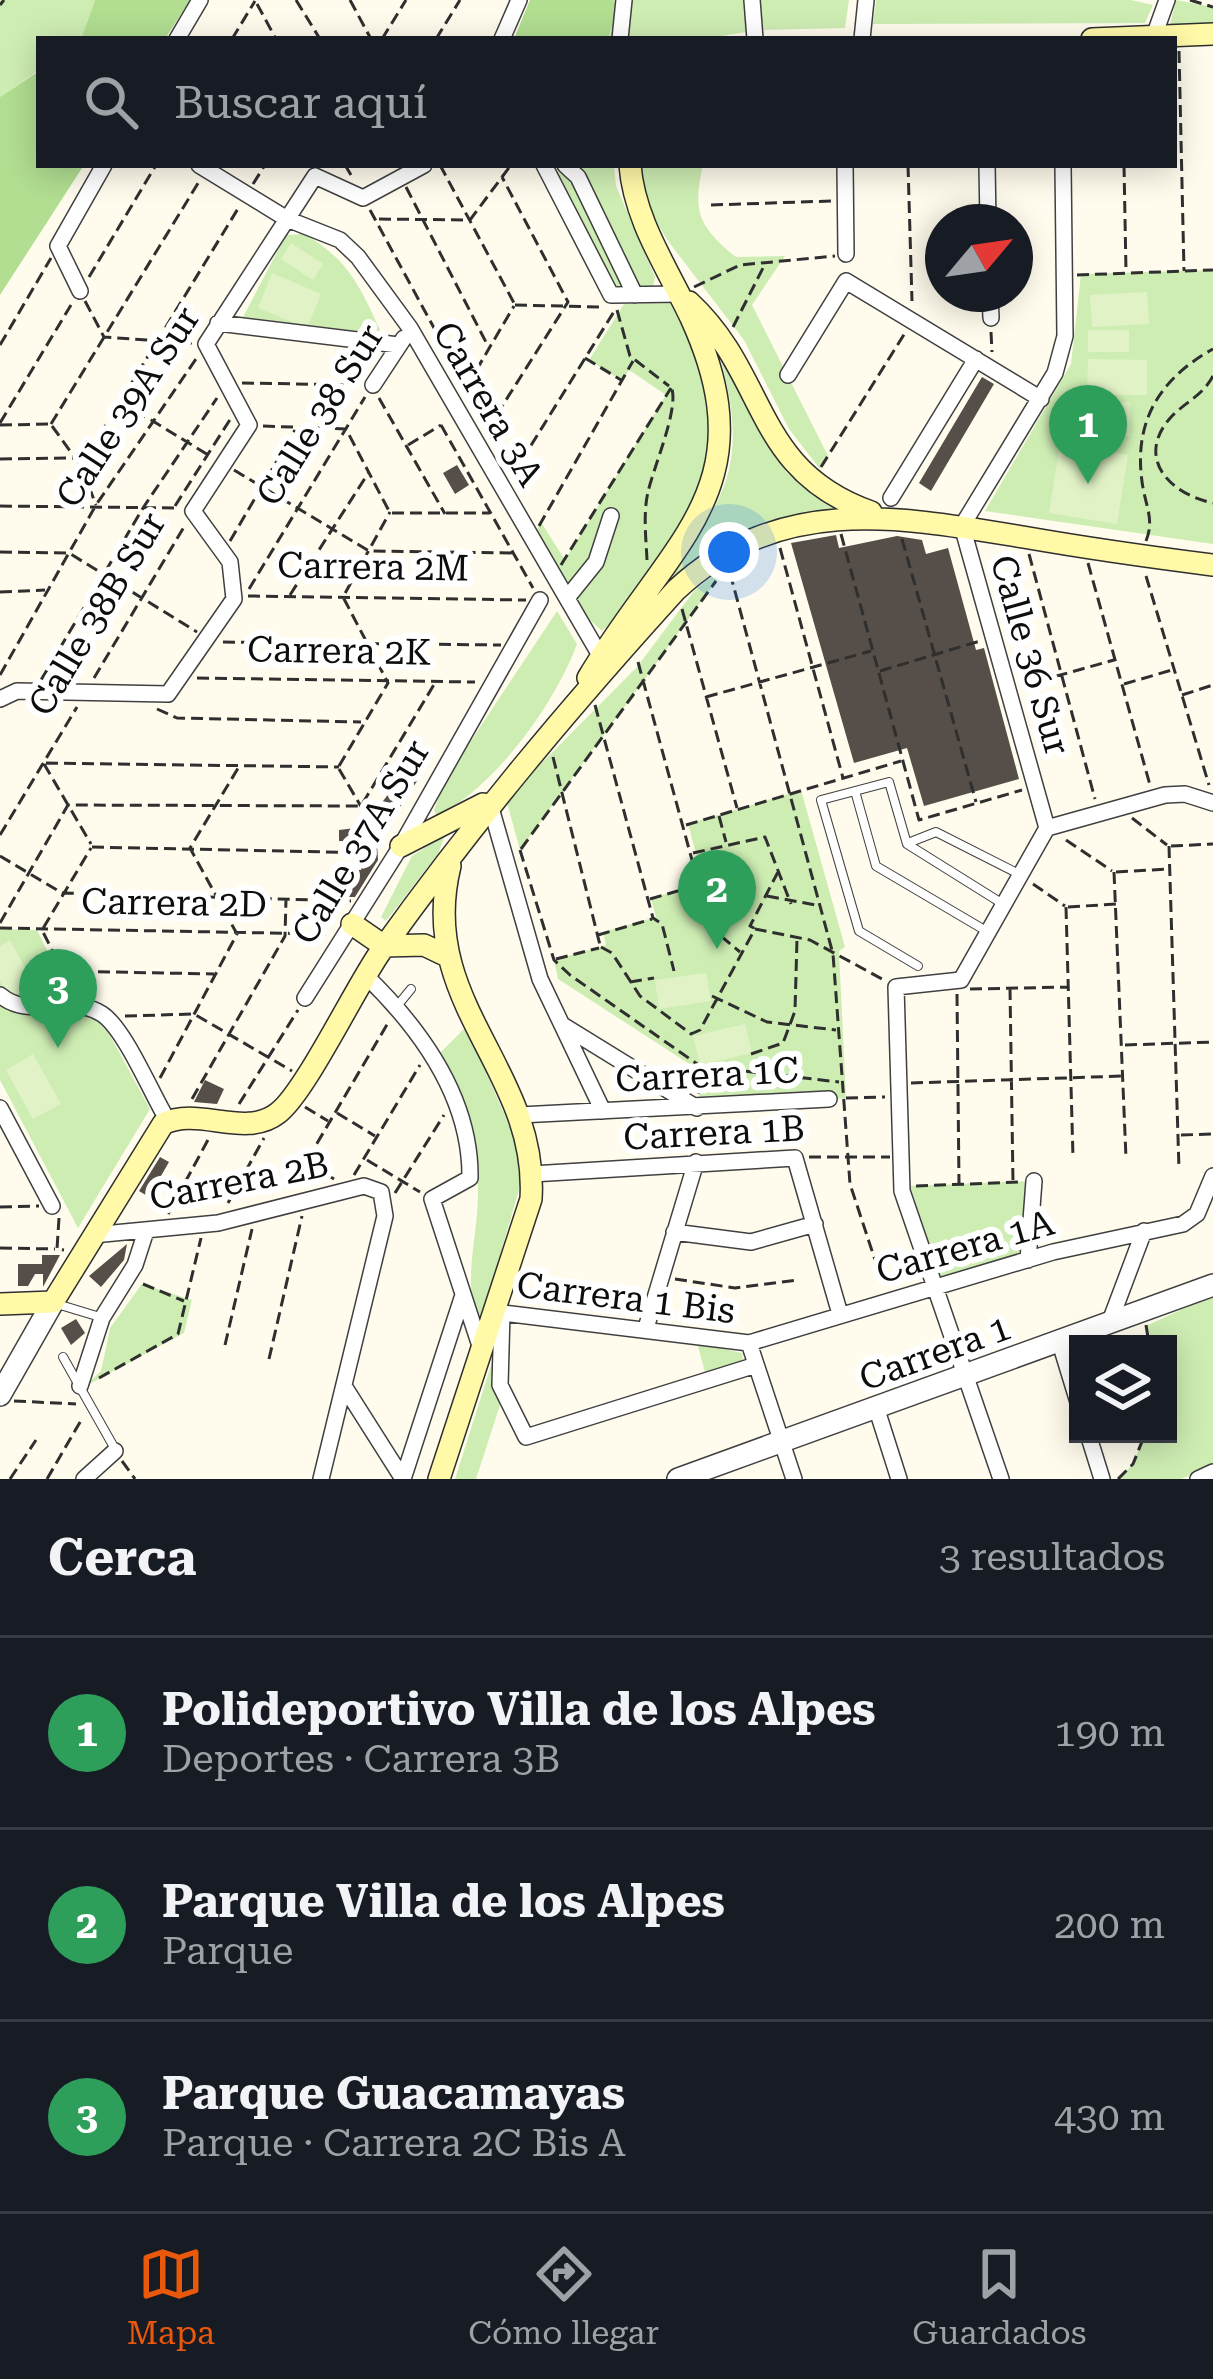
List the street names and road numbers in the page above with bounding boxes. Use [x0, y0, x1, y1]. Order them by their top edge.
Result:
street label: Calle 39A Sur [48, 299, 208, 515]
street label: Carrera 3A [424, 314, 552, 494]
street label: Calle 38 Sur [248, 317, 392, 513]
street label: Calle 38B Sur [20, 505, 174, 723]
street label: Carrera 2M [277, 544, 469, 590]
street label: Calle 36 Sur [981, 550, 1079, 760]
street label: Carrera 2K [247, 628, 431, 674]
street label: Calle 37A Sur [284, 732, 438, 952]
street label: Carrera 2D [81, 880, 267, 926]
street label: Carrera 1C [614, 1049, 800, 1101]
street label: Carrera 1B [622, 1107, 806, 1159]
street label: Carrera 2B [146, 1143, 332, 1219]
street label: Carrera 1A [871, 1202, 1059, 1292]
street label: Carrera 1 Bis [515, 1264, 737, 1332]
street label: Carrera 1 [854, 1306, 1016, 1400]

